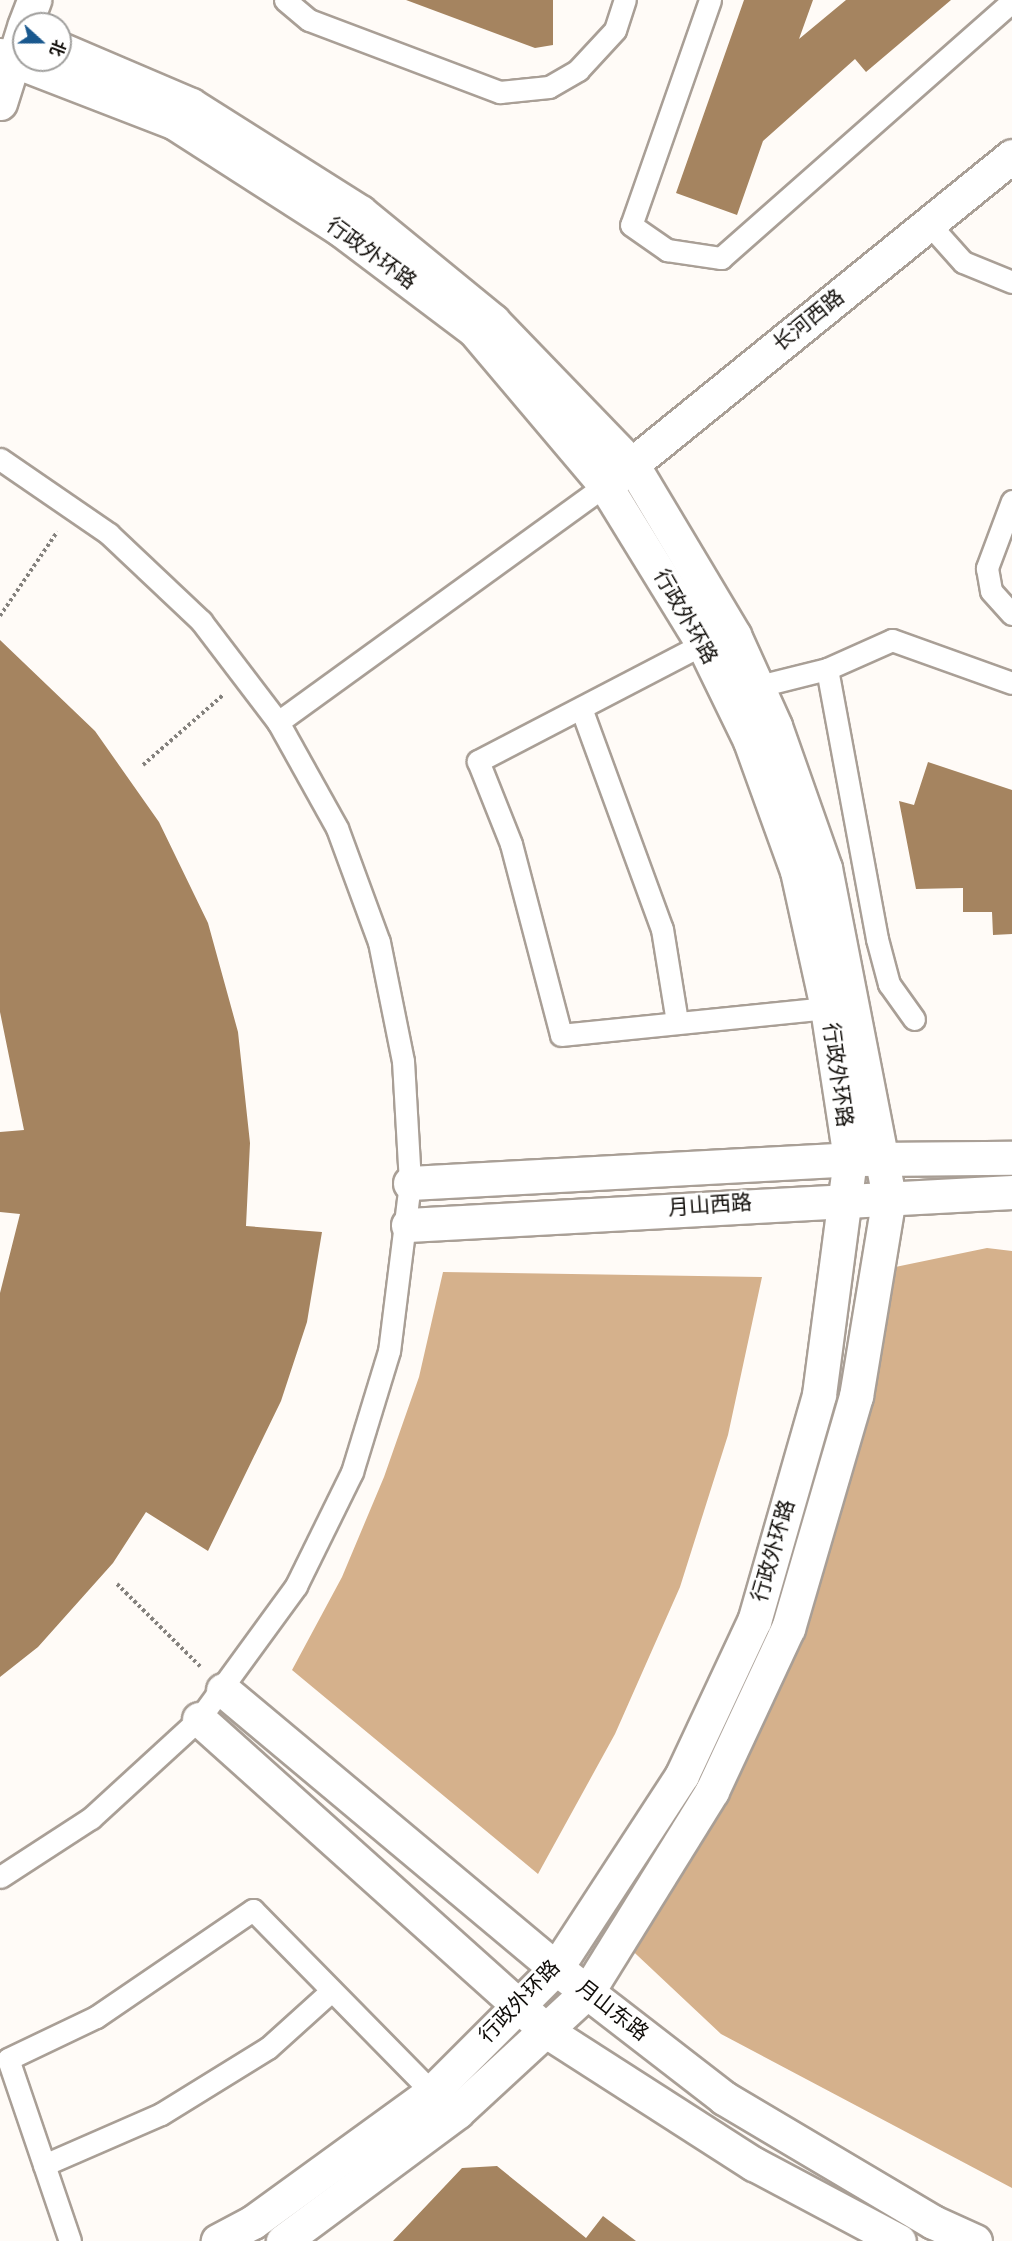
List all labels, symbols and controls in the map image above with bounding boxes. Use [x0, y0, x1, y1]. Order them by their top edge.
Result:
north arrow [12, 12, 72, 72]
text: 北 [43, 36, 71, 60]
street label: 行政外环路 [321, 213, 421, 295]
street label: 长河西路 [768, 285, 850, 357]
street label: 行政外环路 [648, 565, 722, 669]
street label: 行政外环路 [817, 1021, 857, 1129]
street label: 月山西路 [667, 1191, 753, 1221]
street label: 行政外环路 [747, 1497, 801, 1605]
street label: 行政外环路 [474, 1955, 566, 2049]
street label: 月山东路 [571, 1975, 653, 2047]

